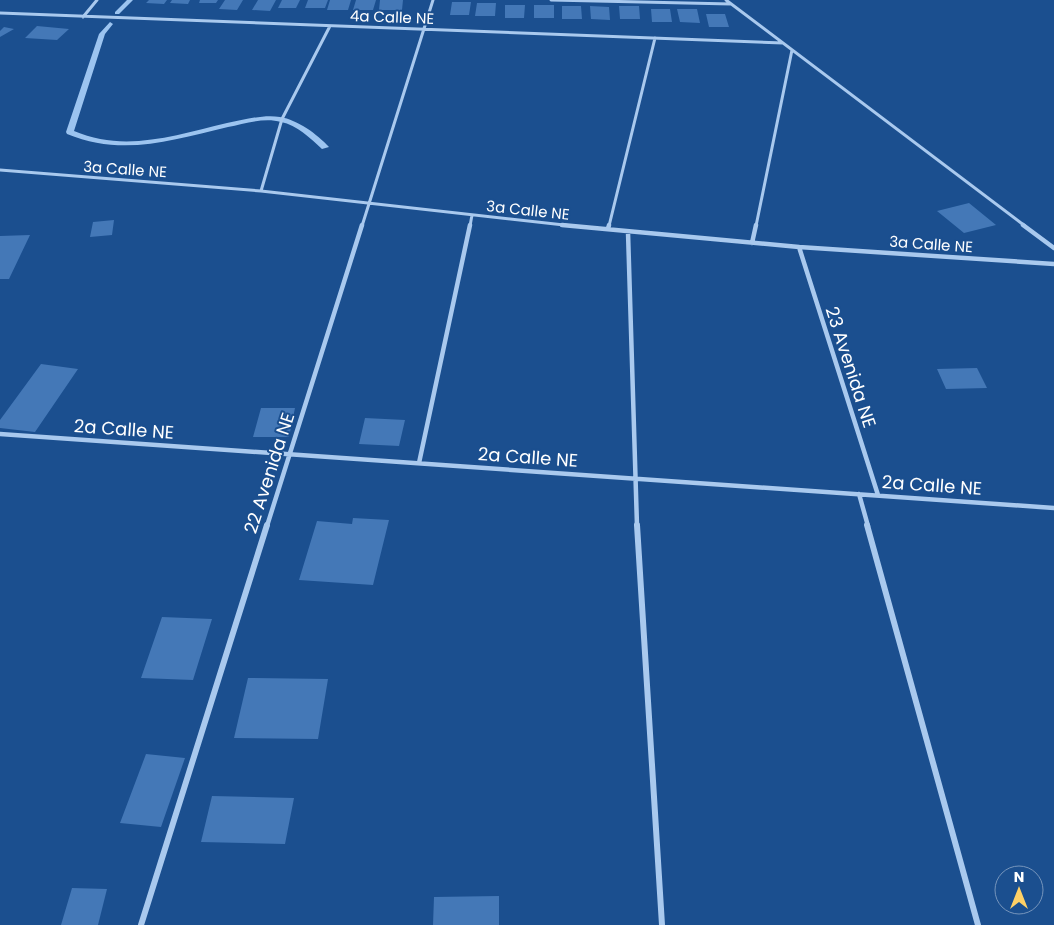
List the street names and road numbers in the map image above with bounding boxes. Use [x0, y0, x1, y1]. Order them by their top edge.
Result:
street label: 4a Calle NE [350, 5, 434, 29]
street label: 3a Calle NE [83, 156, 167, 182]
street label: 3a Calle NE [485, 195, 571, 225]
street label: 3a Calle NE [889, 231, 973, 257]
street label: 23 Avenida NE [820, 303, 882, 431]
street label: 22 Avenida NE [238, 409, 300, 537]
street label: 2a Calle NE [73, 413, 175, 445]
street label: 2a Calle NE [477, 441, 579, 473]
street label: 2a Calle NE [881, 469, 983, 501]

